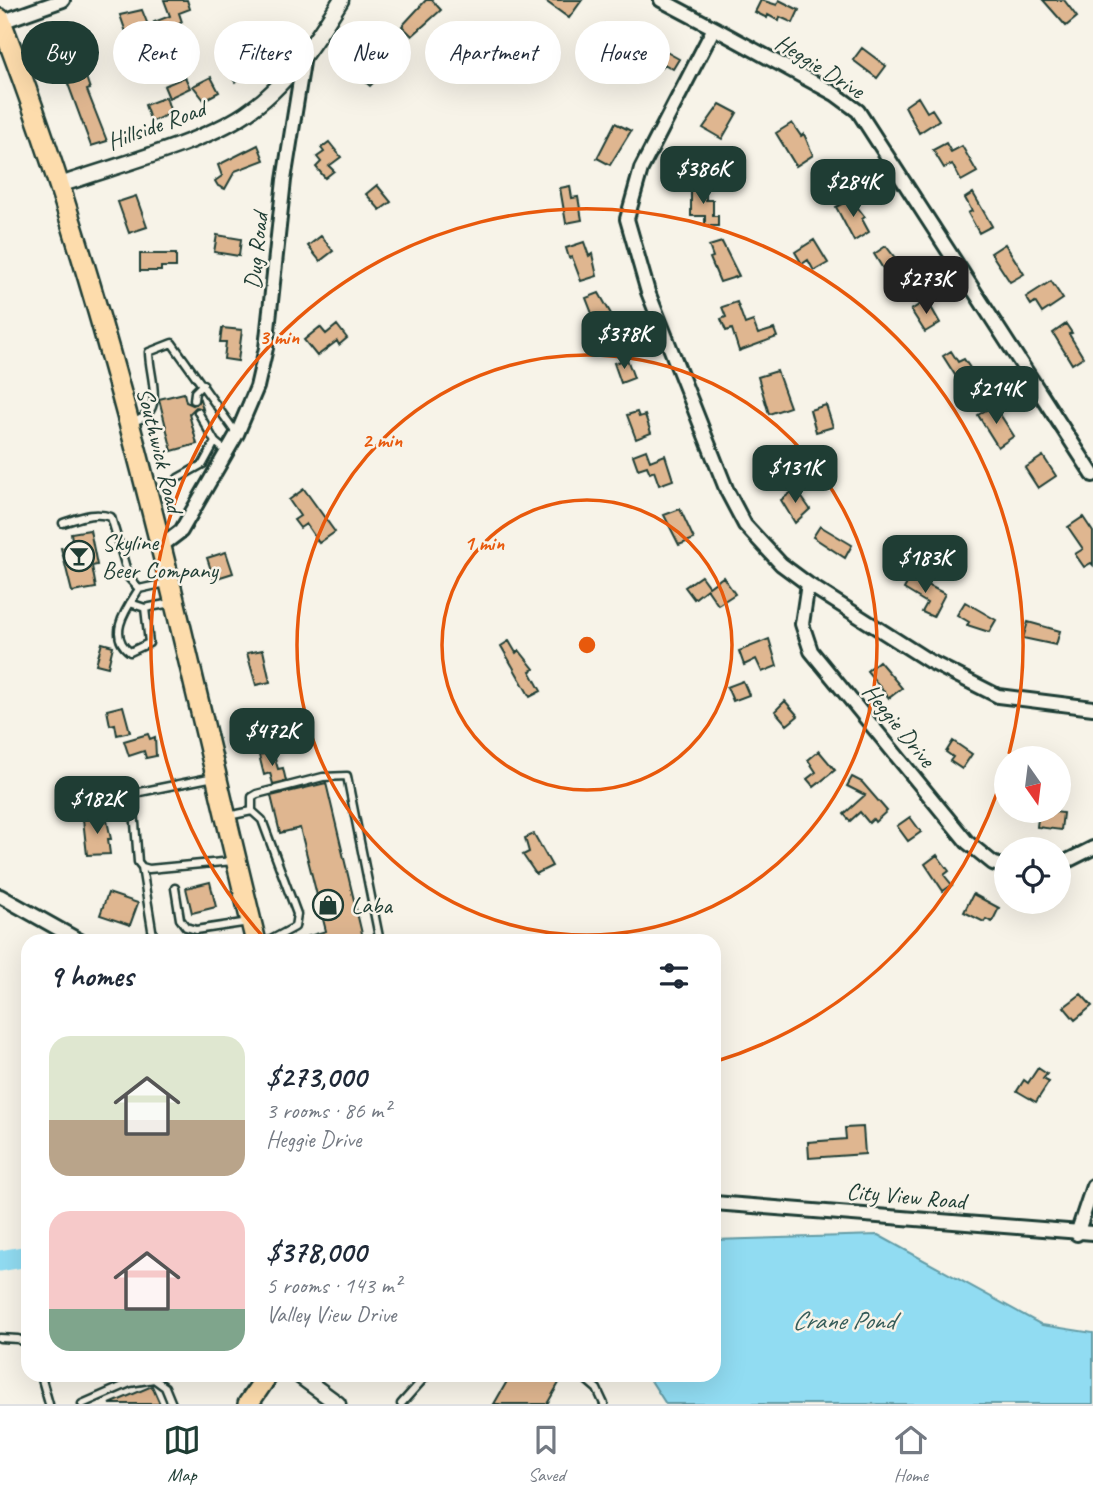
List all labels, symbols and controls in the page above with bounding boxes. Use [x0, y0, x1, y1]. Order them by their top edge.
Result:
chip: Buy [21, 21, 99, 84]
chip: Rent [113, 21, 200, 84]
chip: Filters [214, 21, 314, 84]
chip: New [328, 21, 411, 84]
chip: Apartment [425, 21, 561, 84]
chip: House [575, 21, 670, 84]
street label: Heggie Drive [770, 27, 872, 106]
street label: Hillside Road [103, 92, 213, 157]
pin: $386K [654, 146, 752, 206]
text: $386K [676, 154, 730, 183]
pin: $284K [804, 160, 902, 219]
text: $284K [826, 167, 880, 196]
street label: Dug Road [237, 208, 275, 291]
pin: $273K [877, 256, 975, 316]
text: $273K [900, 264, 953, 293]
pin: $378K [575, 312, 673, 371]
text: $378K [598, 319, 651, 348]
text: 3 min [259, 324, 299, 350]
pin: $214K [947, 366, 1045, 426]
text: $214K [969, 374, 1023, 403]
street label: Southwick Road [130, 384, 191, 519]
text: 2 min [362, 427, 402, 453]
pin: $131K [746, 446, 844, 505]
text: $131K [768, 453, 822, 482]
place label: Skyline Beer Company [102, 527, 220, 585]
text: 1 min [464, 530, 504, 556]
pin: $183K [876, 536, 974, 595]
bar icon: Skyline Beer Company [62, 539, 96, 573]
text: $183K [898, 543, 952, 572]
centre of rings [575, 633, 599, 657]
street label: Heggie Drive [856, 677, 943, 775]
pin: $472K [223, 708, 321, 768]
text: $472K [246, 716, 299, 745]
north arrow [994, 746, 1071, 822]
map controls [994, 746, 1071, 914]
pin: $182K [48, 776, 146, 836]
text: $182K [70, 784, 124, 813]
button: locate [994, 837, 1071, 914]
shop icon: Laba [311, 888, 345, 922]
place label: Laba [351, 890, 393, 920]
text: 9 homes [49, 957, 133, 995]
icon: filters [655, 957, 693, 995]
text: $273,000 [266, 1058, 366, 1096]
icon: home [105, 1064, 189, 1148]
text: 3 rooms · 86 m² [266, 1096, 390, 1125]
text: Heggie Drive [266, 1125, 361, 1154]
street label: City View Road [845, 1176, 970, 1216]
text: $378,000 [266, 1233, 366, 1271]
icon: home [105, 1239, 189, 1323]
text: 5 rooms · 143 m² [266, 1271, 401, 1300]
text: Valley View Drive [266, 1300, 396, 1329]
water label: Crane Pond [792, 1304, 902, 1337]
tab: Map [163, 1421, 201, 1487]
tab: Saved [527, 1421, 565, 1487]
tab: Home [892, 1421, 930, 1487]

